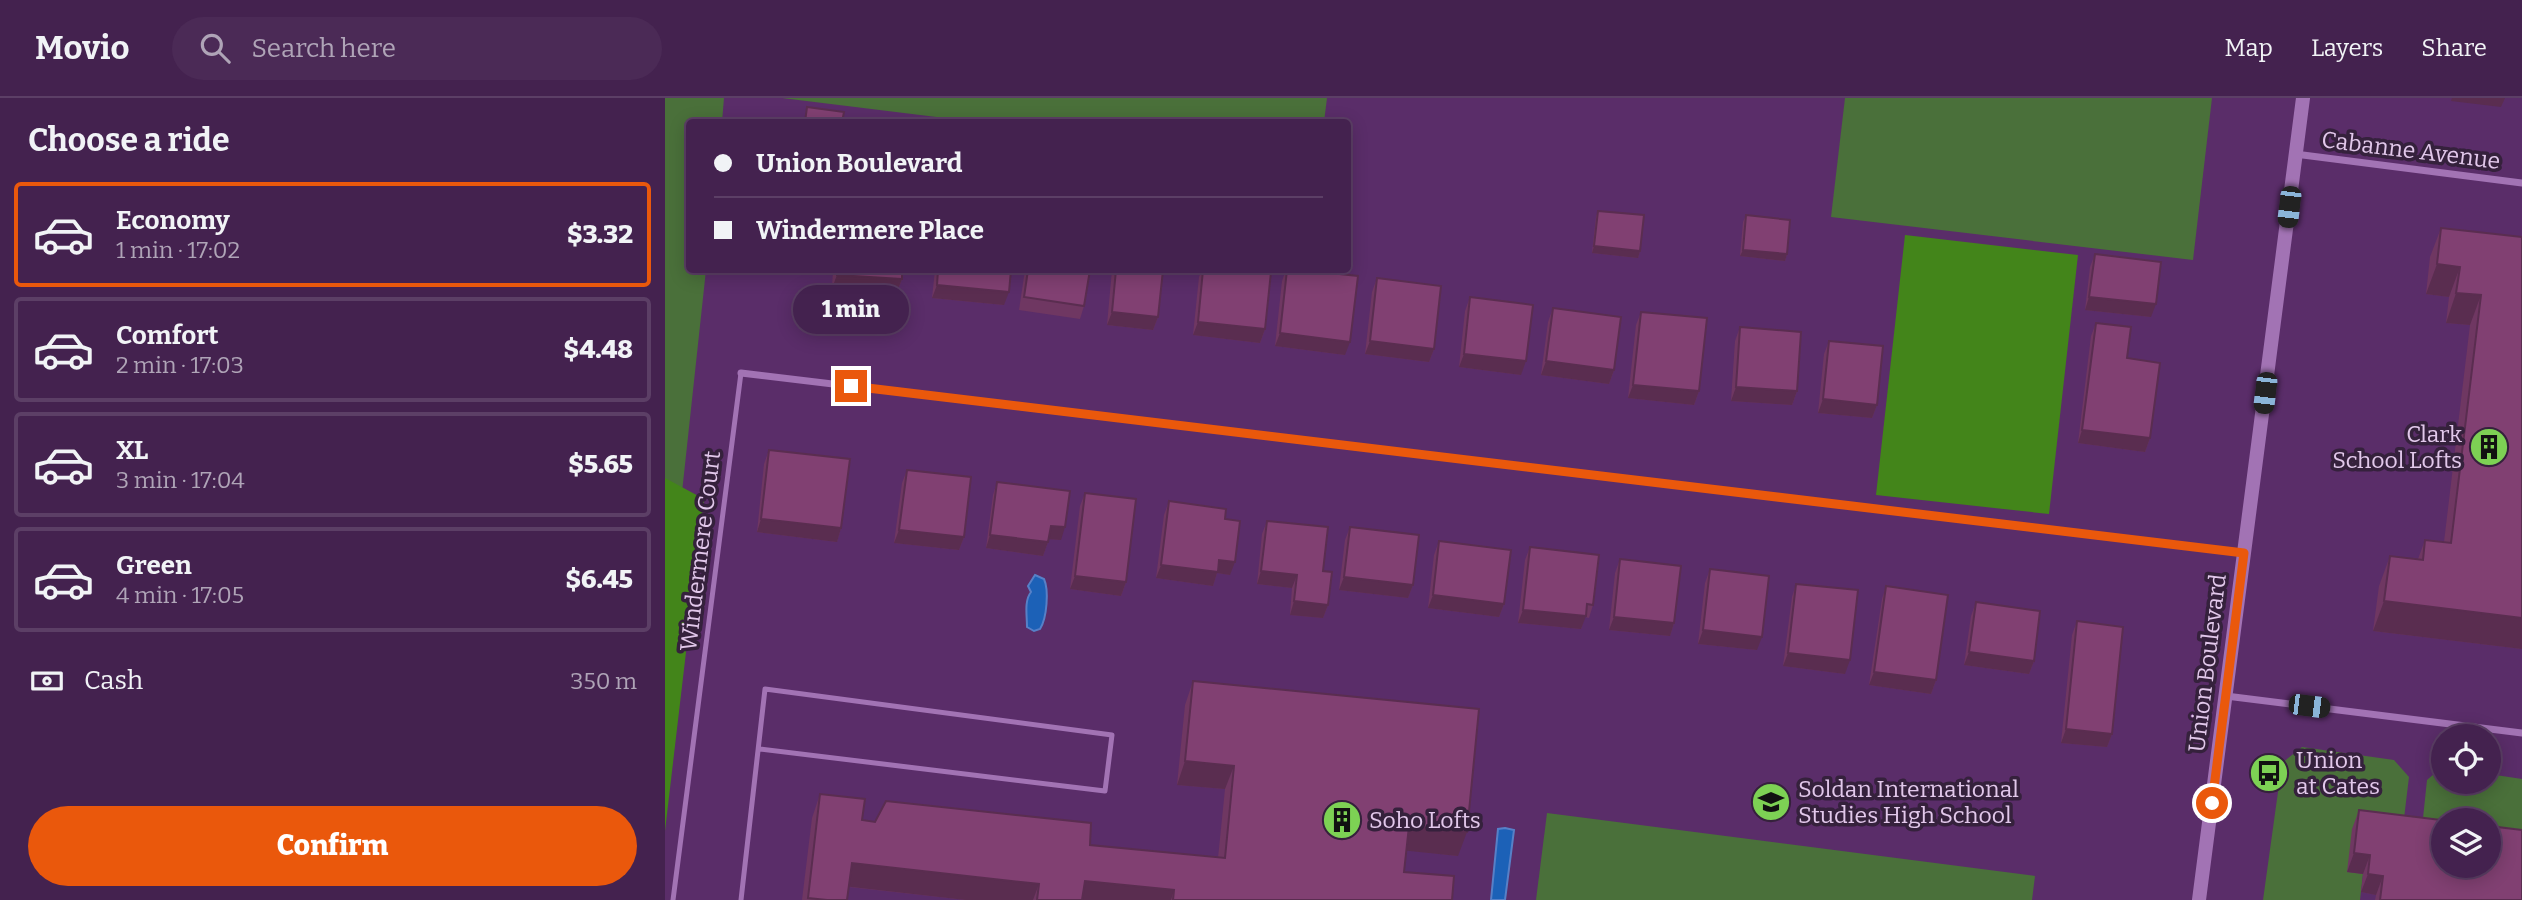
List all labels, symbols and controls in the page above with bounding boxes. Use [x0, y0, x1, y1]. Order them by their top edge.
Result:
search box [172, 17, 662, 80]
text: Movio [35, 28, 130, 68]
icon: search [196, 29, 234, 67]
text: Search here [252, 33, 396, 64]
text: Map [2225, 34, 2273, 62]
text: Layers [2311, 34, 2383, 62]
text: Share [2421, 34, 2487, 62]
text: Choose a ride [28, 121, 229, 159]
street label: Cabanne Avenue [2320, 125, 2502, 175]
text: Union Boulevard [756, 148, 963, 179]
car [2277, 185, 2302, 229]
icon: car [32, 203, 95, 266]
text: Economy [116, 205, 230, 236]
text: Windermere Place [756, 215, 984, 246]
text: $3.32 [567, 219, 633, 250]
text: 1 min · 17:02 [116, 236, 240, 264]
callout: 1 min [793, 285, 909, 334]
text: 1 min [822, 295, 880, 323]
icon: car [32, 318, 95, 381]
text: Comfort [116, 320, 219, 351]
text: $4.48 [564, 334, 633, 365]
text: 2 min · 17:03 [116, 351, 244, 379]
route end [835, 370, 867, 402]
car [2253, 371, 2278, 415]
place label: Clark School Lofts [2332, 420, 2462, 474]
building icon: Clark School Lofts [2468, 426, 2510, 468]
icon: car [32, 433, 95, 496]
text: XL [116, 435, 148, 466]
text: $5.65 [568, 449, 633, 480]
street label: Windermere Court [674, 449, 726, 653]
text: 3 min · 17:04 [116, 466, 245, 494]
icon: car [32, 548, 95, 611]
text: Green [116, 550, 192, 581]
text: $6.45 [566, 564, 633, 595]
street label: Union Boulevard [2182, 572, 2232, 754]
text: 4 min · 17:05 [116, 581, 244, 609]
icon: cash [28, 662, 66, 700]
text: Cash [84, 665, 143, 696]
text: 350 m [570, 667, 637, 695]
car [2287, 693, 2332, 719]
map controls [2431, 724, 2501, 878]
button: locate [2431, 724, 2501, 794]
place label: Union at Cates [2296, 746, 2380, 800]
bus stop icon: Union at Cates [2248, 752, 2290, 794]
place label: Soldan International Studies High School [1798, 775, 2019, 829]
school or university icon: Soldan International Studies High School [1750, 781, 1792, 823]
route start [2196, 787, 2228, 819]
building icon: Soho Lofts [1321, 799, 1363, 841]
button: Confirm [28, 806, 637, 886]
place label: Soho Lofts [1369, 806, 1481, 834]
button: layers [2431, 808, 2501, 878]

